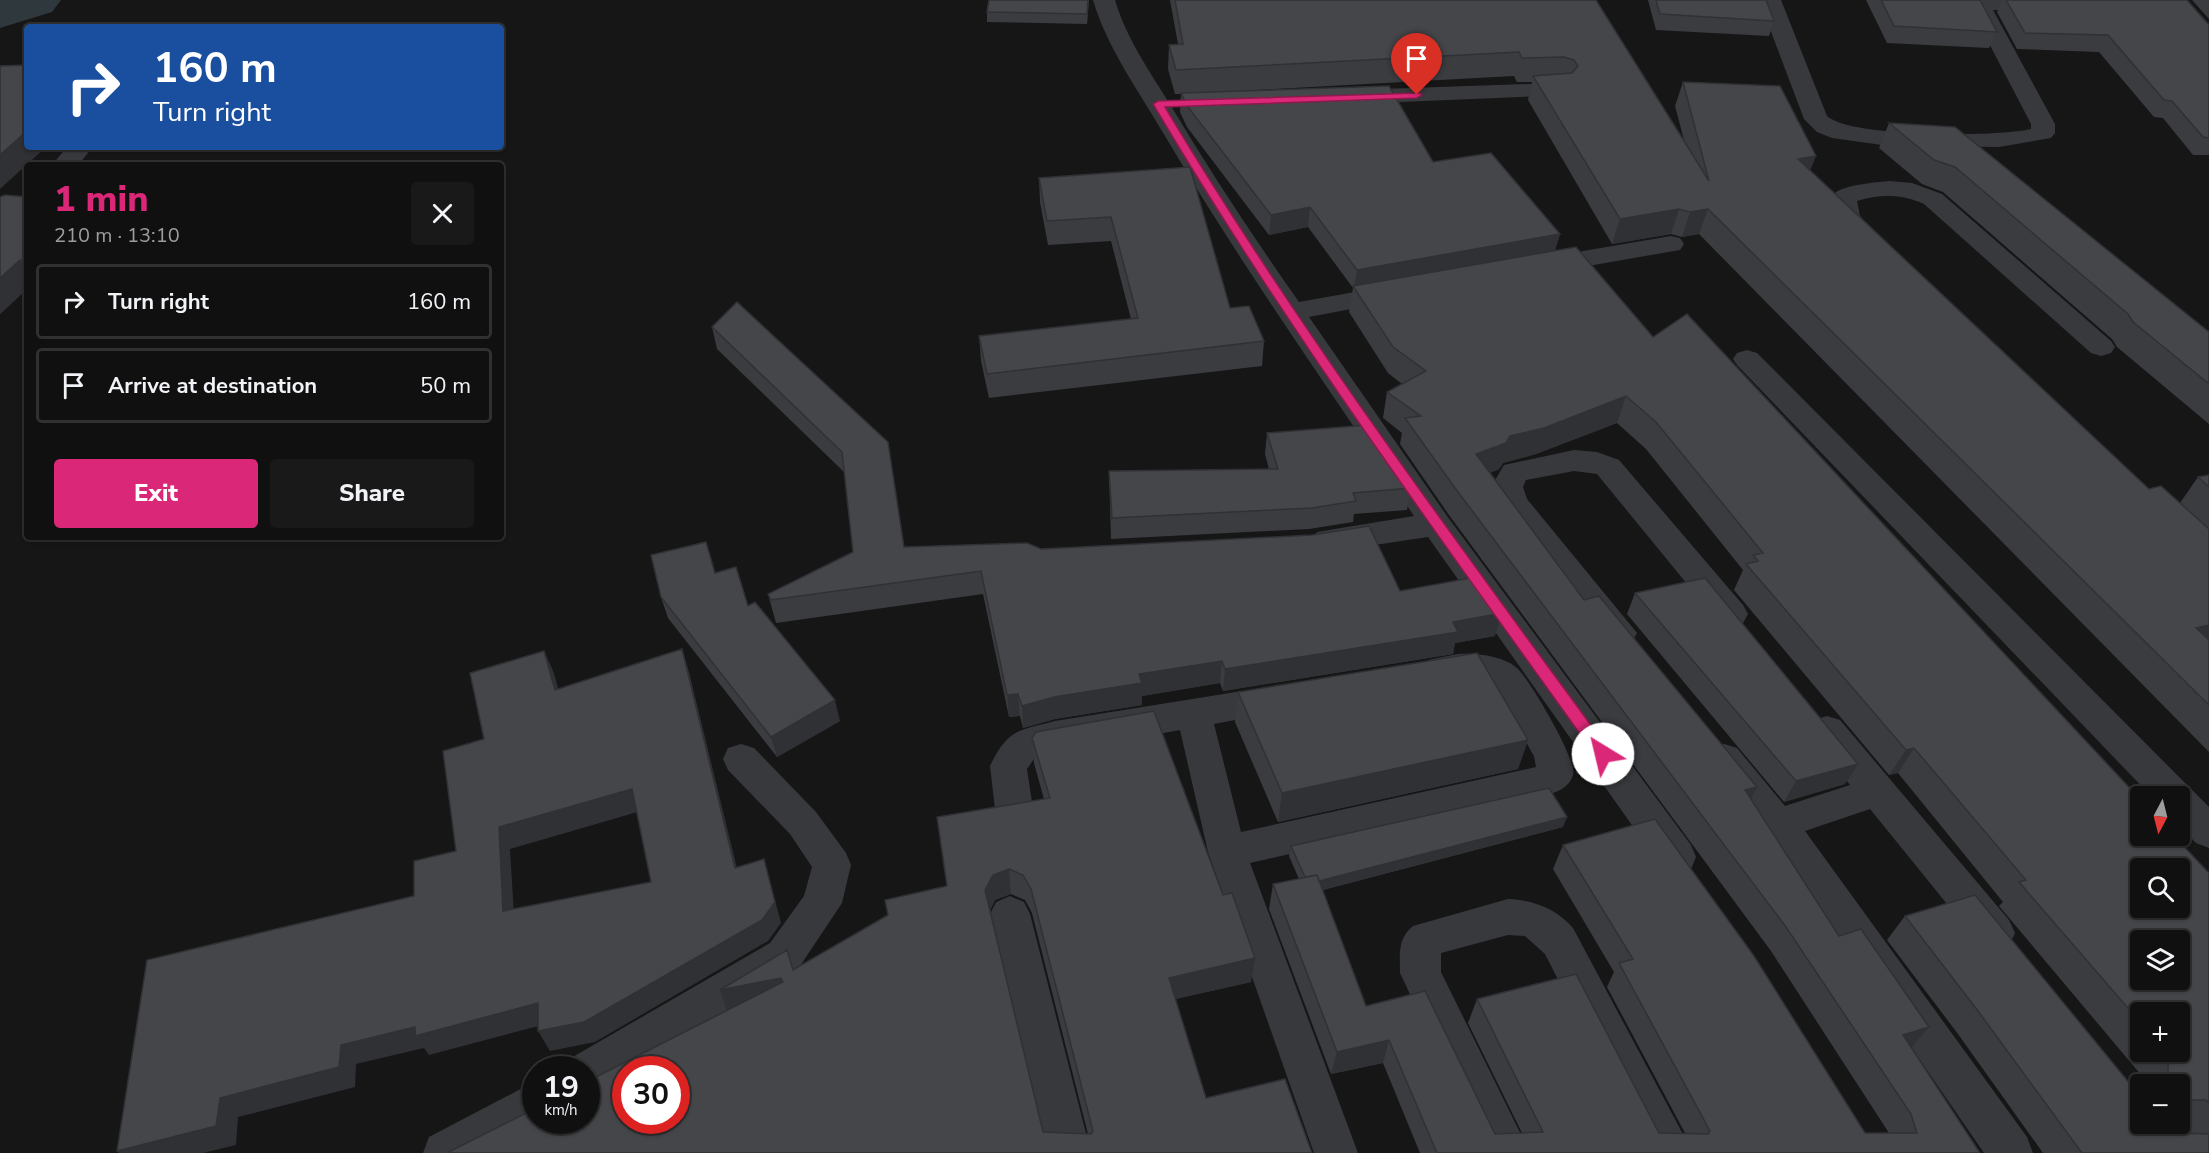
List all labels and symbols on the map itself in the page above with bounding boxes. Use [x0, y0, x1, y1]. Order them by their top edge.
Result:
pin [1391, 33, 1442, 95]
position arrow [1571, 722, 1635, 786]
north arrow [2130, 786, 2190, 846]
speed limit sign: 30 [612, 1056, 690, 1134]

